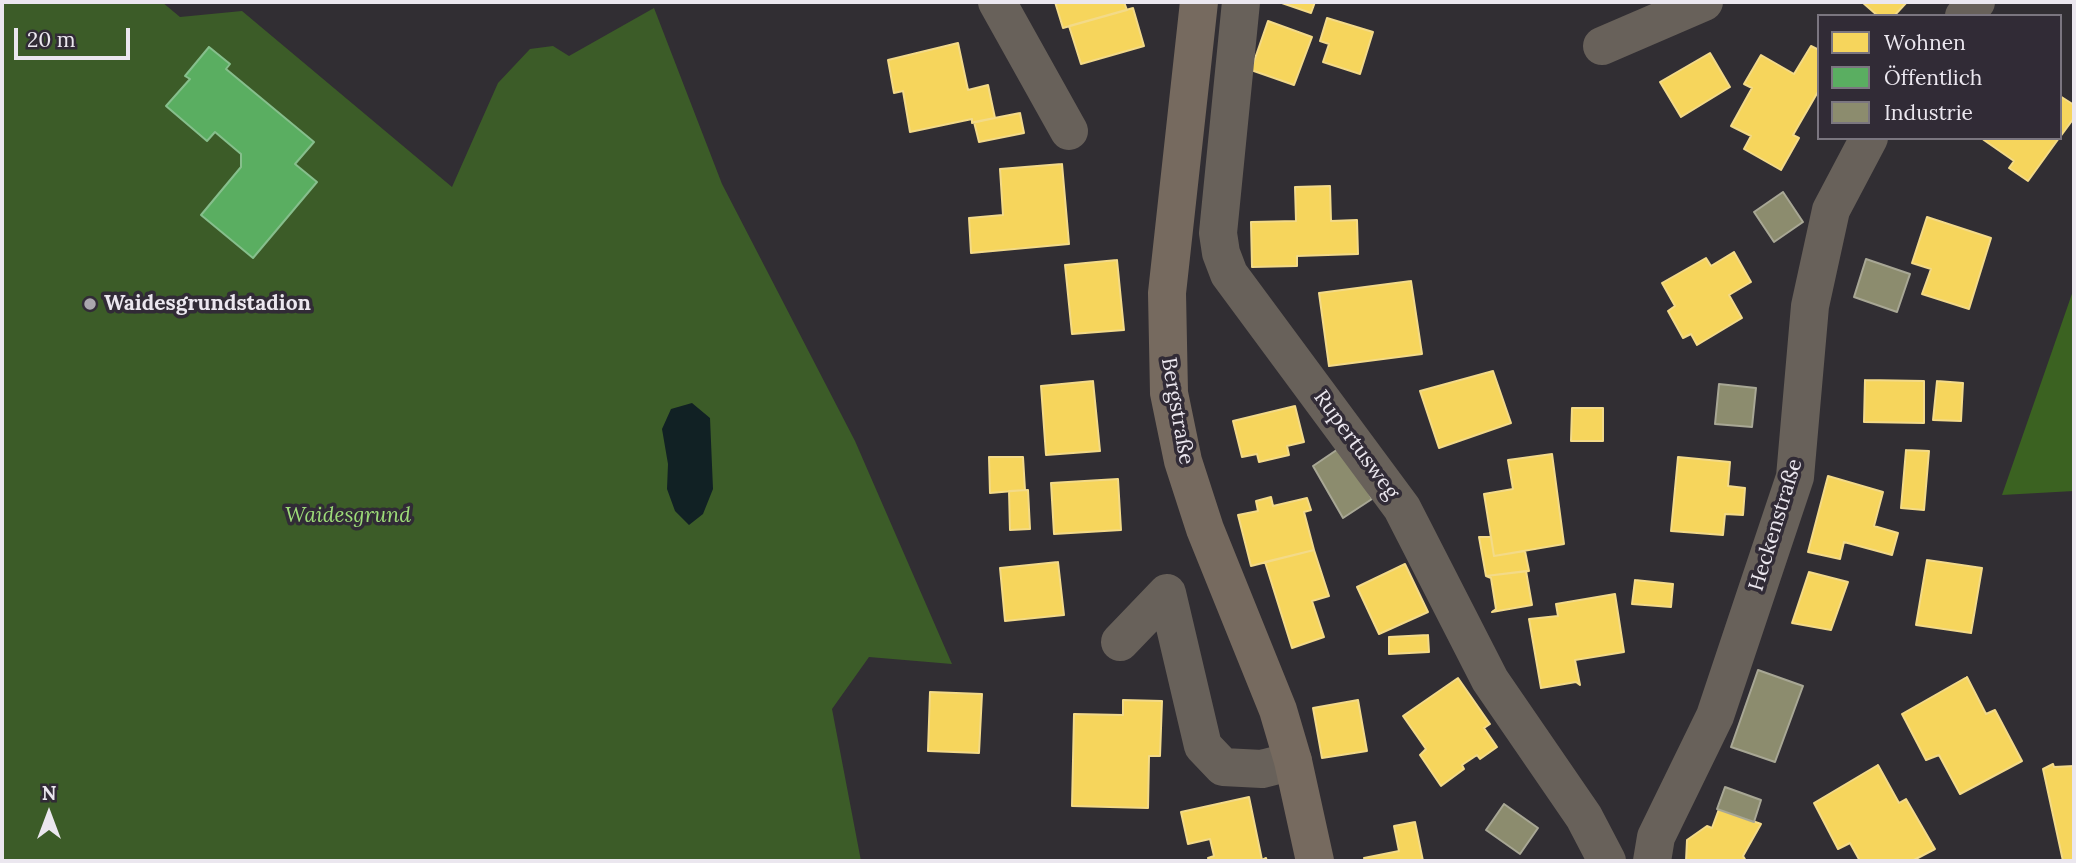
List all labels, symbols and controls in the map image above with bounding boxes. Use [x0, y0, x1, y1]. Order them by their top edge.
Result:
scale bar [18, 14, 133, 58]
legend [1817, 14, 2062, 140]
text: 20 m [27, 26, 76, 53]
text: Wohnen [1884, 29, 1966, 56]
text: Öffentlich [1884, 64, 1982, 91]
text: Industrie [1884, 99, 1973, 126]
place label: Waidesgrundstadion [104, 291, 311, 317]
marker: Waidesgrundstadion [82, 296, 98, 312]
street label: Bergstraße [1155, 355, 1199, 467]
street label: Rupertusweg [1308, 385, 1404, 505]
street label: Heckenstraße [1744, 456, 1808, 594]
park label: Waidesgrund [285, 503, 411, 529]
north arrow [14, 779, 84, 849]
text: N [42, 781, 56, 805]

